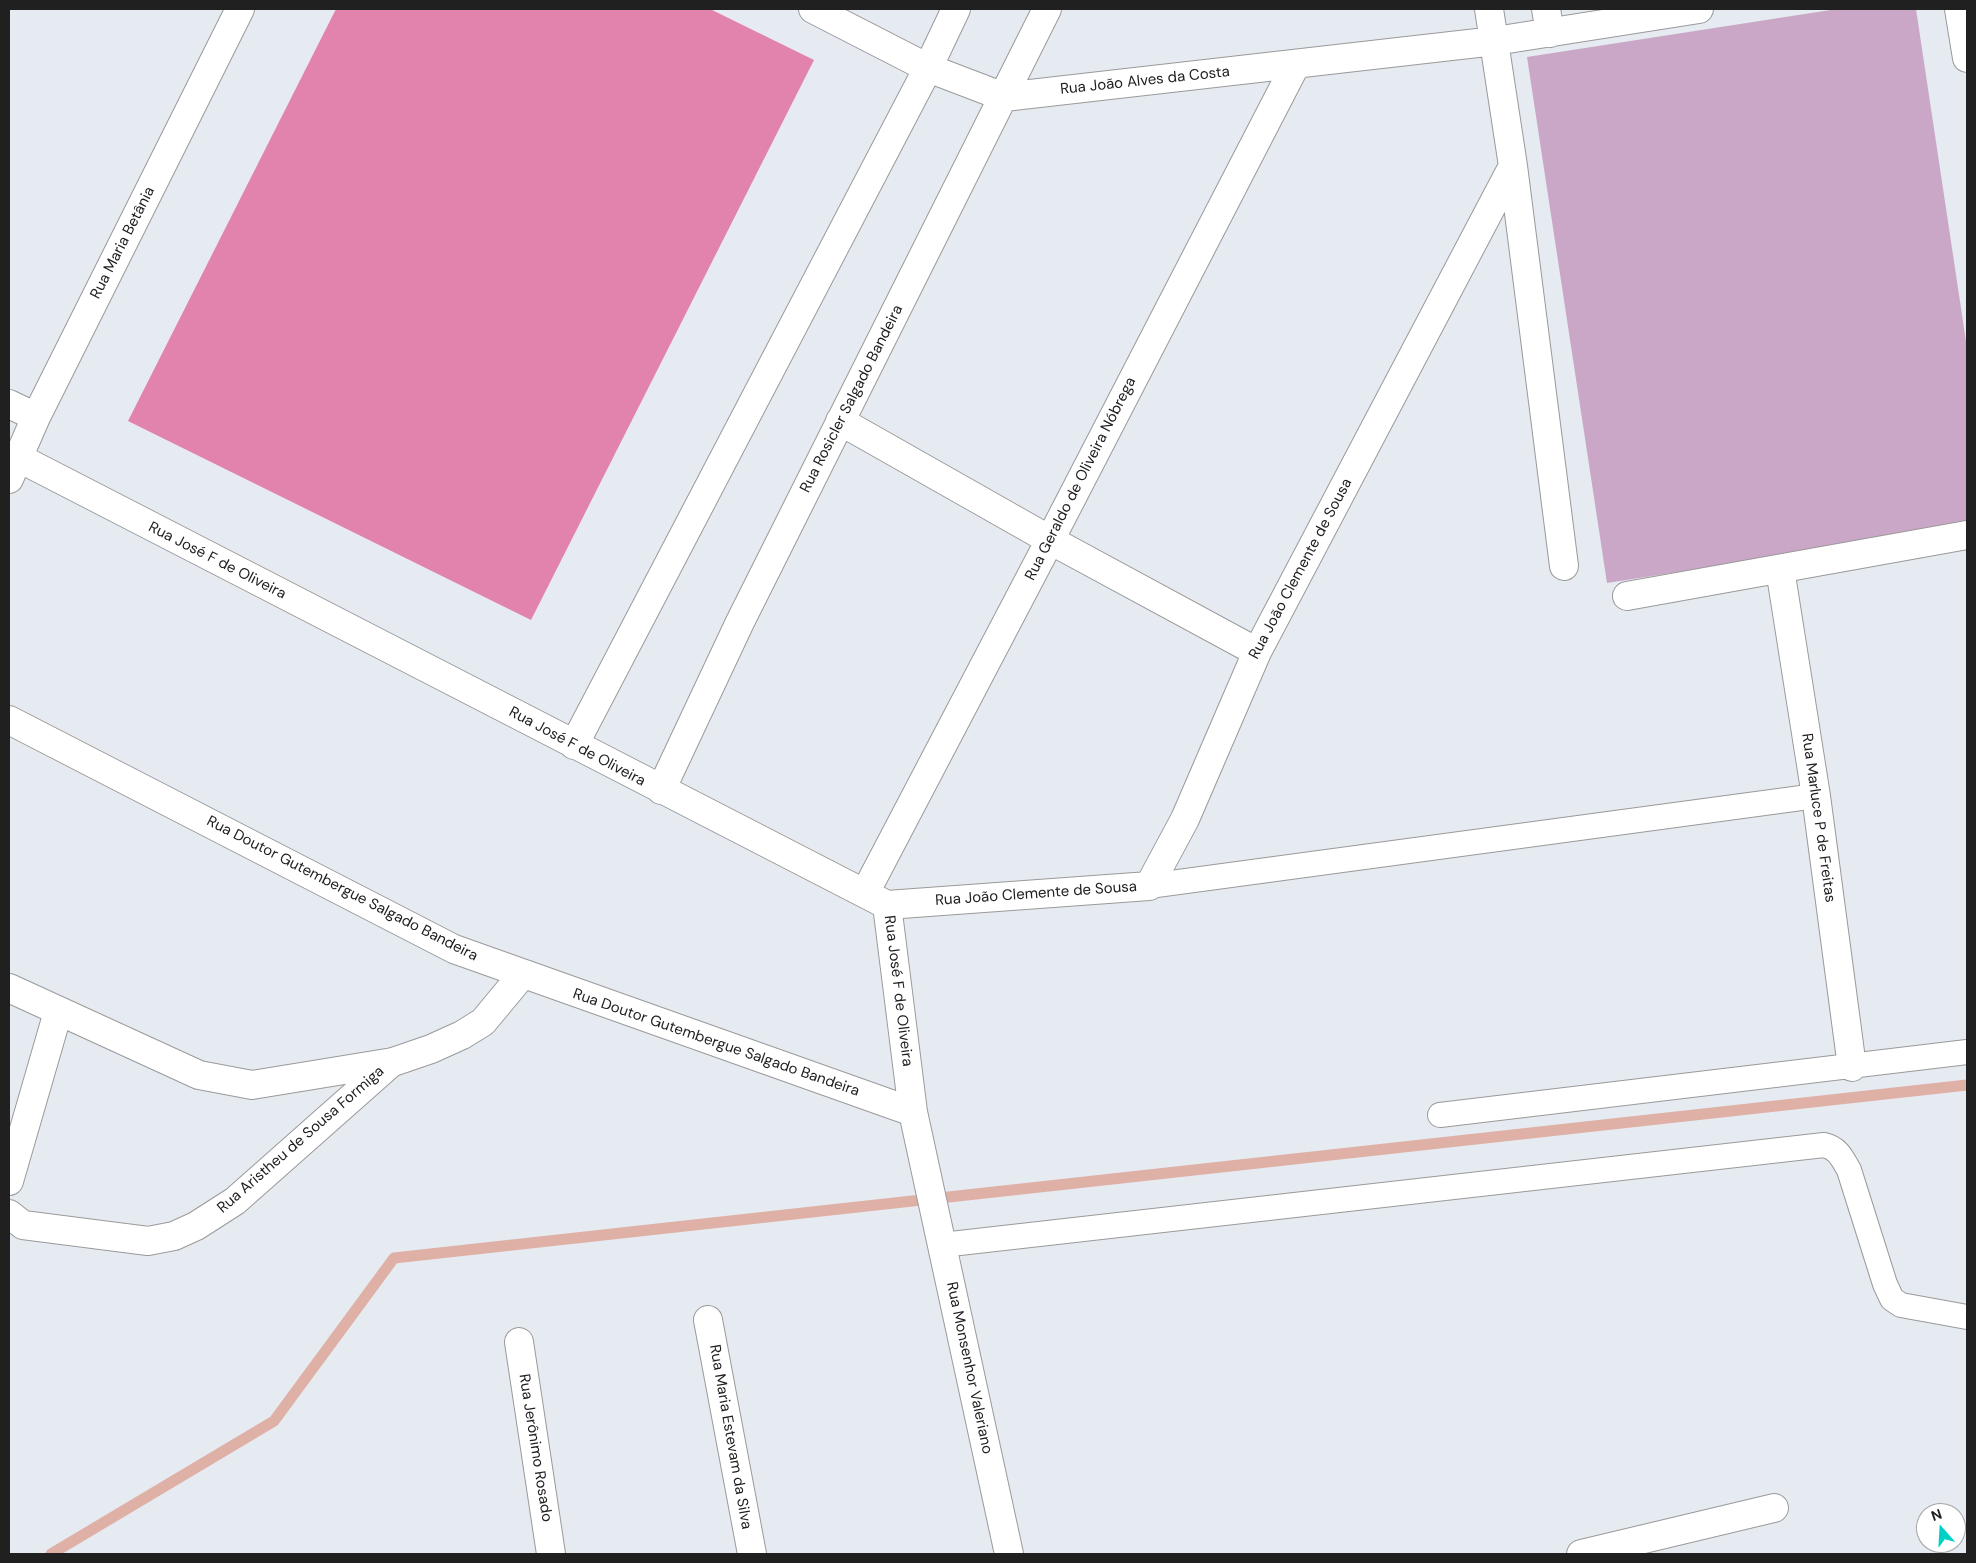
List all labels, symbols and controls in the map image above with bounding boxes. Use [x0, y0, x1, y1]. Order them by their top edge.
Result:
street label: Rua João Alves da Costa [1059, 63, 1231, 99]
street label: Rua Maria Betânia [87, 184, 159, 302]
street label: Rua Rosicler Salgado Bandeira [797, 302, 907, 496]
street label: Rua Geraldo de Oliveira Nóbrega [1022, 374, 1140, 584]
street label: Rua João Clemente de Sousa [1246, 476, 1356, 662]
street label: Rua José F de Oliveira [145, 518, 289, 604]
street label: Rua José F de Oliveira [506, 703, 648, 791]
street label: Rua Marluce P de Freitas [1797, 732, 1839, 904]
street label: Rua Doutor Gutembergue Salgado Bandeira [203, 812, 481, 966]
street label: Rua João Clemente de Sousa [935, 878, 1137, 910]
street label: Rua José F de Oliveira [880, 914, 916, 1068]
street label: Rua Doutor Gutembergue Salgado Bandeira [570, 985, 862, 1101]
street label: Rua Aristheu de Sousa Formiga [214, 1063, 388, 1217]
street label: Rua Monsenhor Valeriano [942, 1280, 996, 1456]
street label: Rua Maria Estevam da Silva [705, 1343, 755, 1531]
street label: Rua Jerônimo Rosado [514, 1373, 556, 1523]
north arrow [1916, 1503, 1966, 1553]
text: N [1929, 1505, 1944, 1525]

